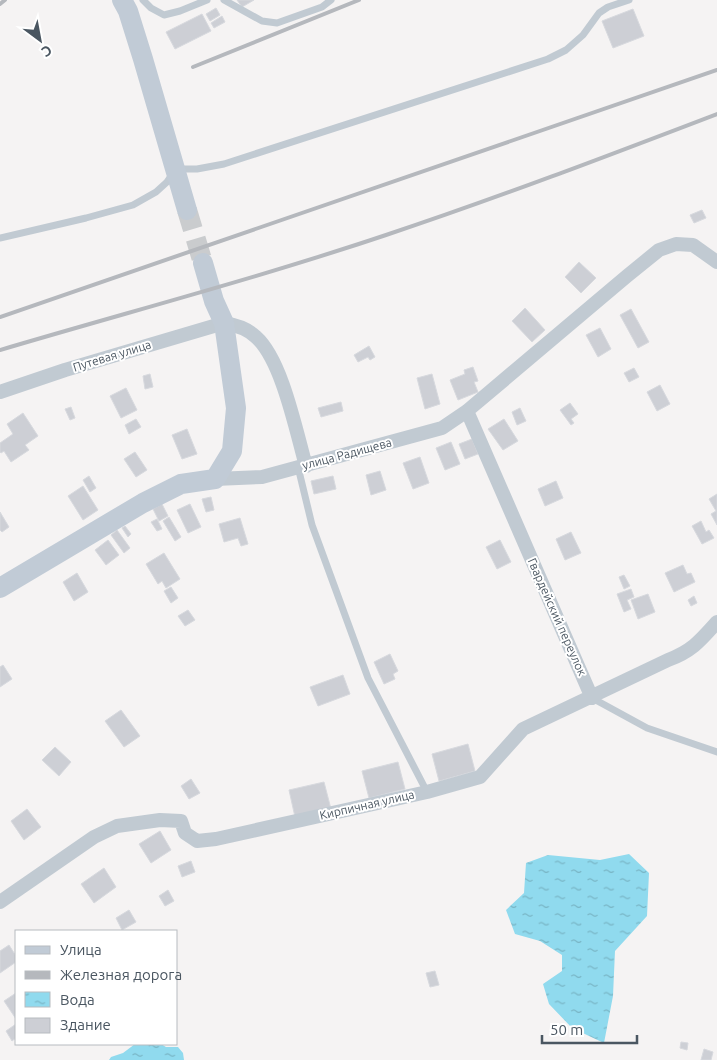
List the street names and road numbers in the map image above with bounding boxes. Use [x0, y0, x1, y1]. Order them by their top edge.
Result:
street label: Путевая улица [71, 337, 153, 374]
street label: улица Радищева [301, 435, 393, 472]
street label: Гвардейский переулок [526, 556, 589, 678]
street label: Кирпичная улица [318, 787, 416, 822]

